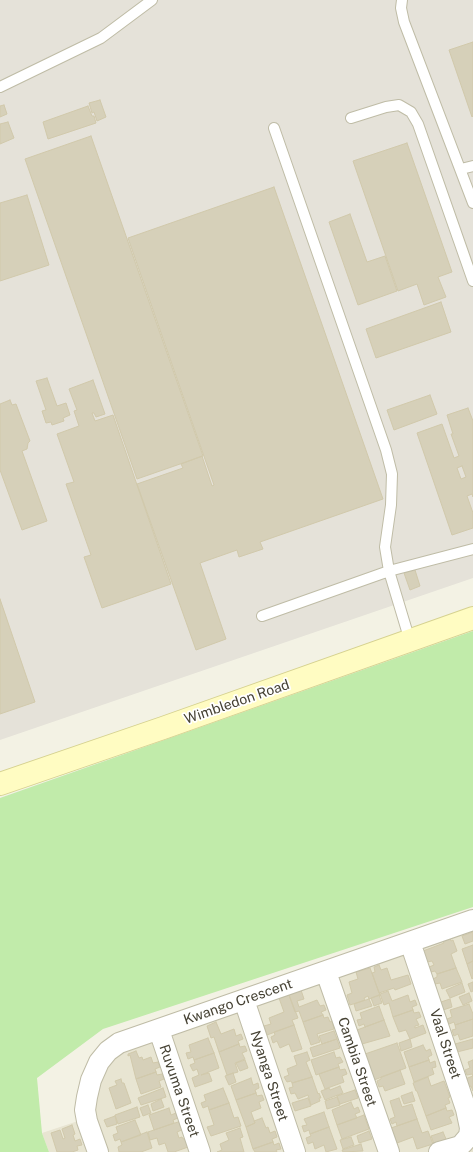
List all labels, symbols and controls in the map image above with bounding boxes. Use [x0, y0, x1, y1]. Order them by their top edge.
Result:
street label: Wimbledon Road [182, 676, 292, 728]
street label: Kwango Crescent [181, 975, 295, 1029]
street label: Vaal Street [426, 1007, 464, 1081]
street label: Cambia Street [334, 1015, 380, 1109]
street label: Nyanga Street [246, 1029, 292, 1123]
street label: Ruvuma Street [155, 1042, 203, 1140]

